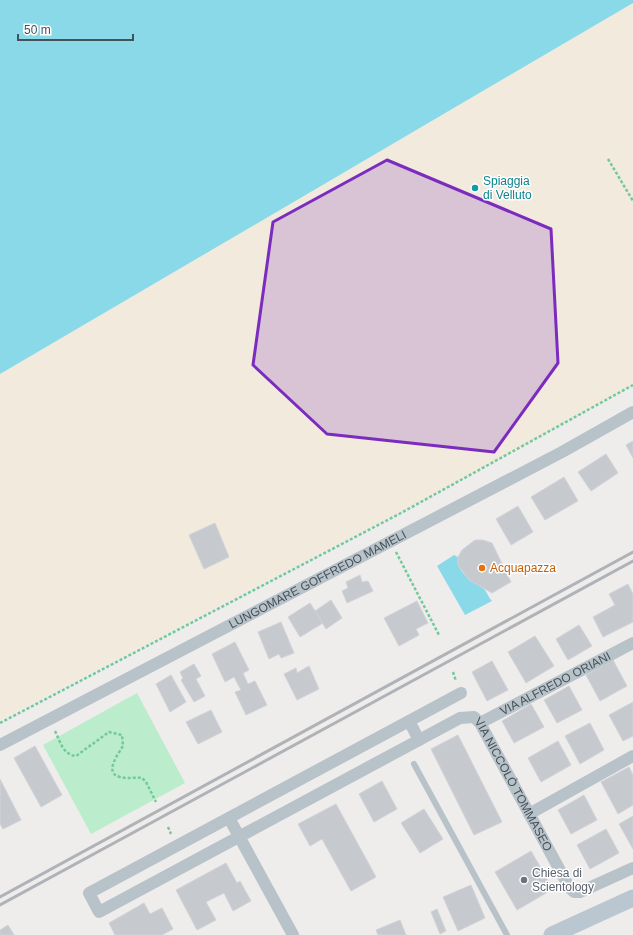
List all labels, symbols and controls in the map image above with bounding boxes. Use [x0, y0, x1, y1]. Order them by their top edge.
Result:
scale bar [18, 16, 133, 42]
text: 50 m [24, 23, 51, 37]
place label: Spiaggia di Velluto [483, 174, 532, 202]
marker: Spiaggia di Velluto [470, 183, 480, 193]
street label: LUNGOMARE GOFFREDO MAMELI [226, 527, 409, 632]
place label: Acquapazza [490, 561, 556, 575]
marker: Acquapazza [477, 563, 487, 573]
street label: VIA ALFREDO ORIANI [498, 649, 613, 718]
street label: VIA NICCOLÒ TOMMASEO [472, 715, 555, 854]
place label: Chiesa di Scientology [532, 866, 594, 894]
marker: Chiesa di Scientology [519, 875, 529, 885]

